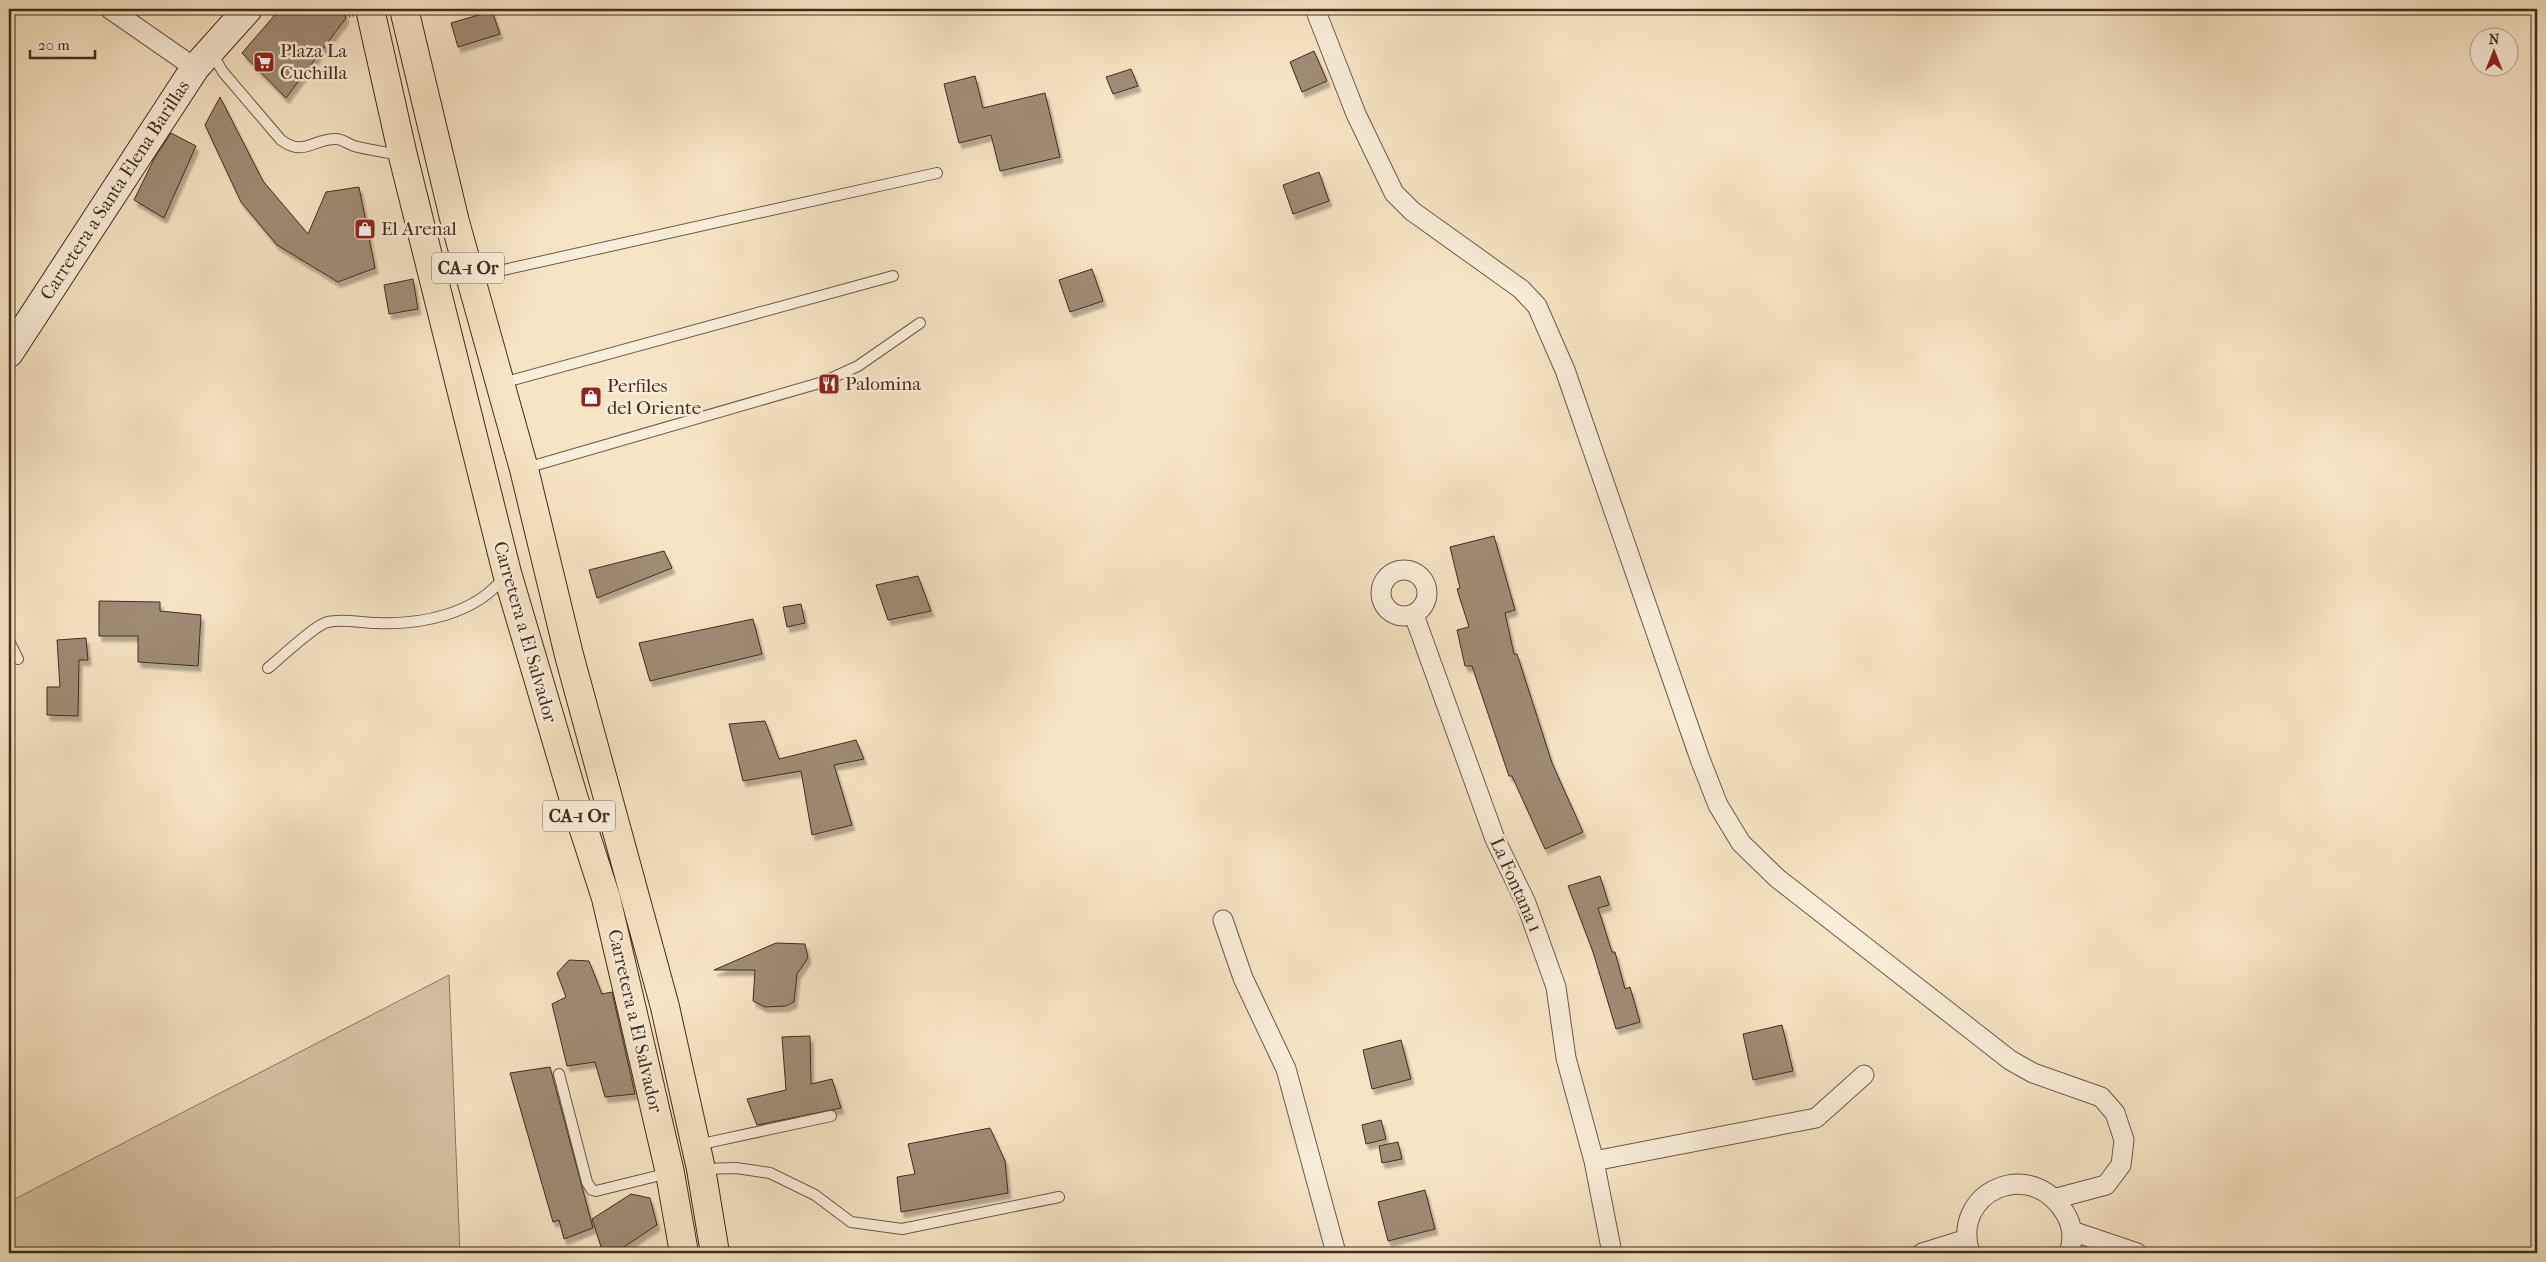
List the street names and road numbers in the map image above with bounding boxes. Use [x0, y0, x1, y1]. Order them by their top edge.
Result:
street label: Carretera a Santa Elena Barillas [36, 76, 194, 304]
road number: CA-1 Or [432, 252, 504, 284]
street label: Carretera a El Salvador [489, 539, 562, 726]
road number: CA-1 Or [543, 800, 615, 831]
street label: La Fontana 1 [1485, 834, 1547, 936]
street label: Carretera a El Salvador [603, 927, 667, 1116]

